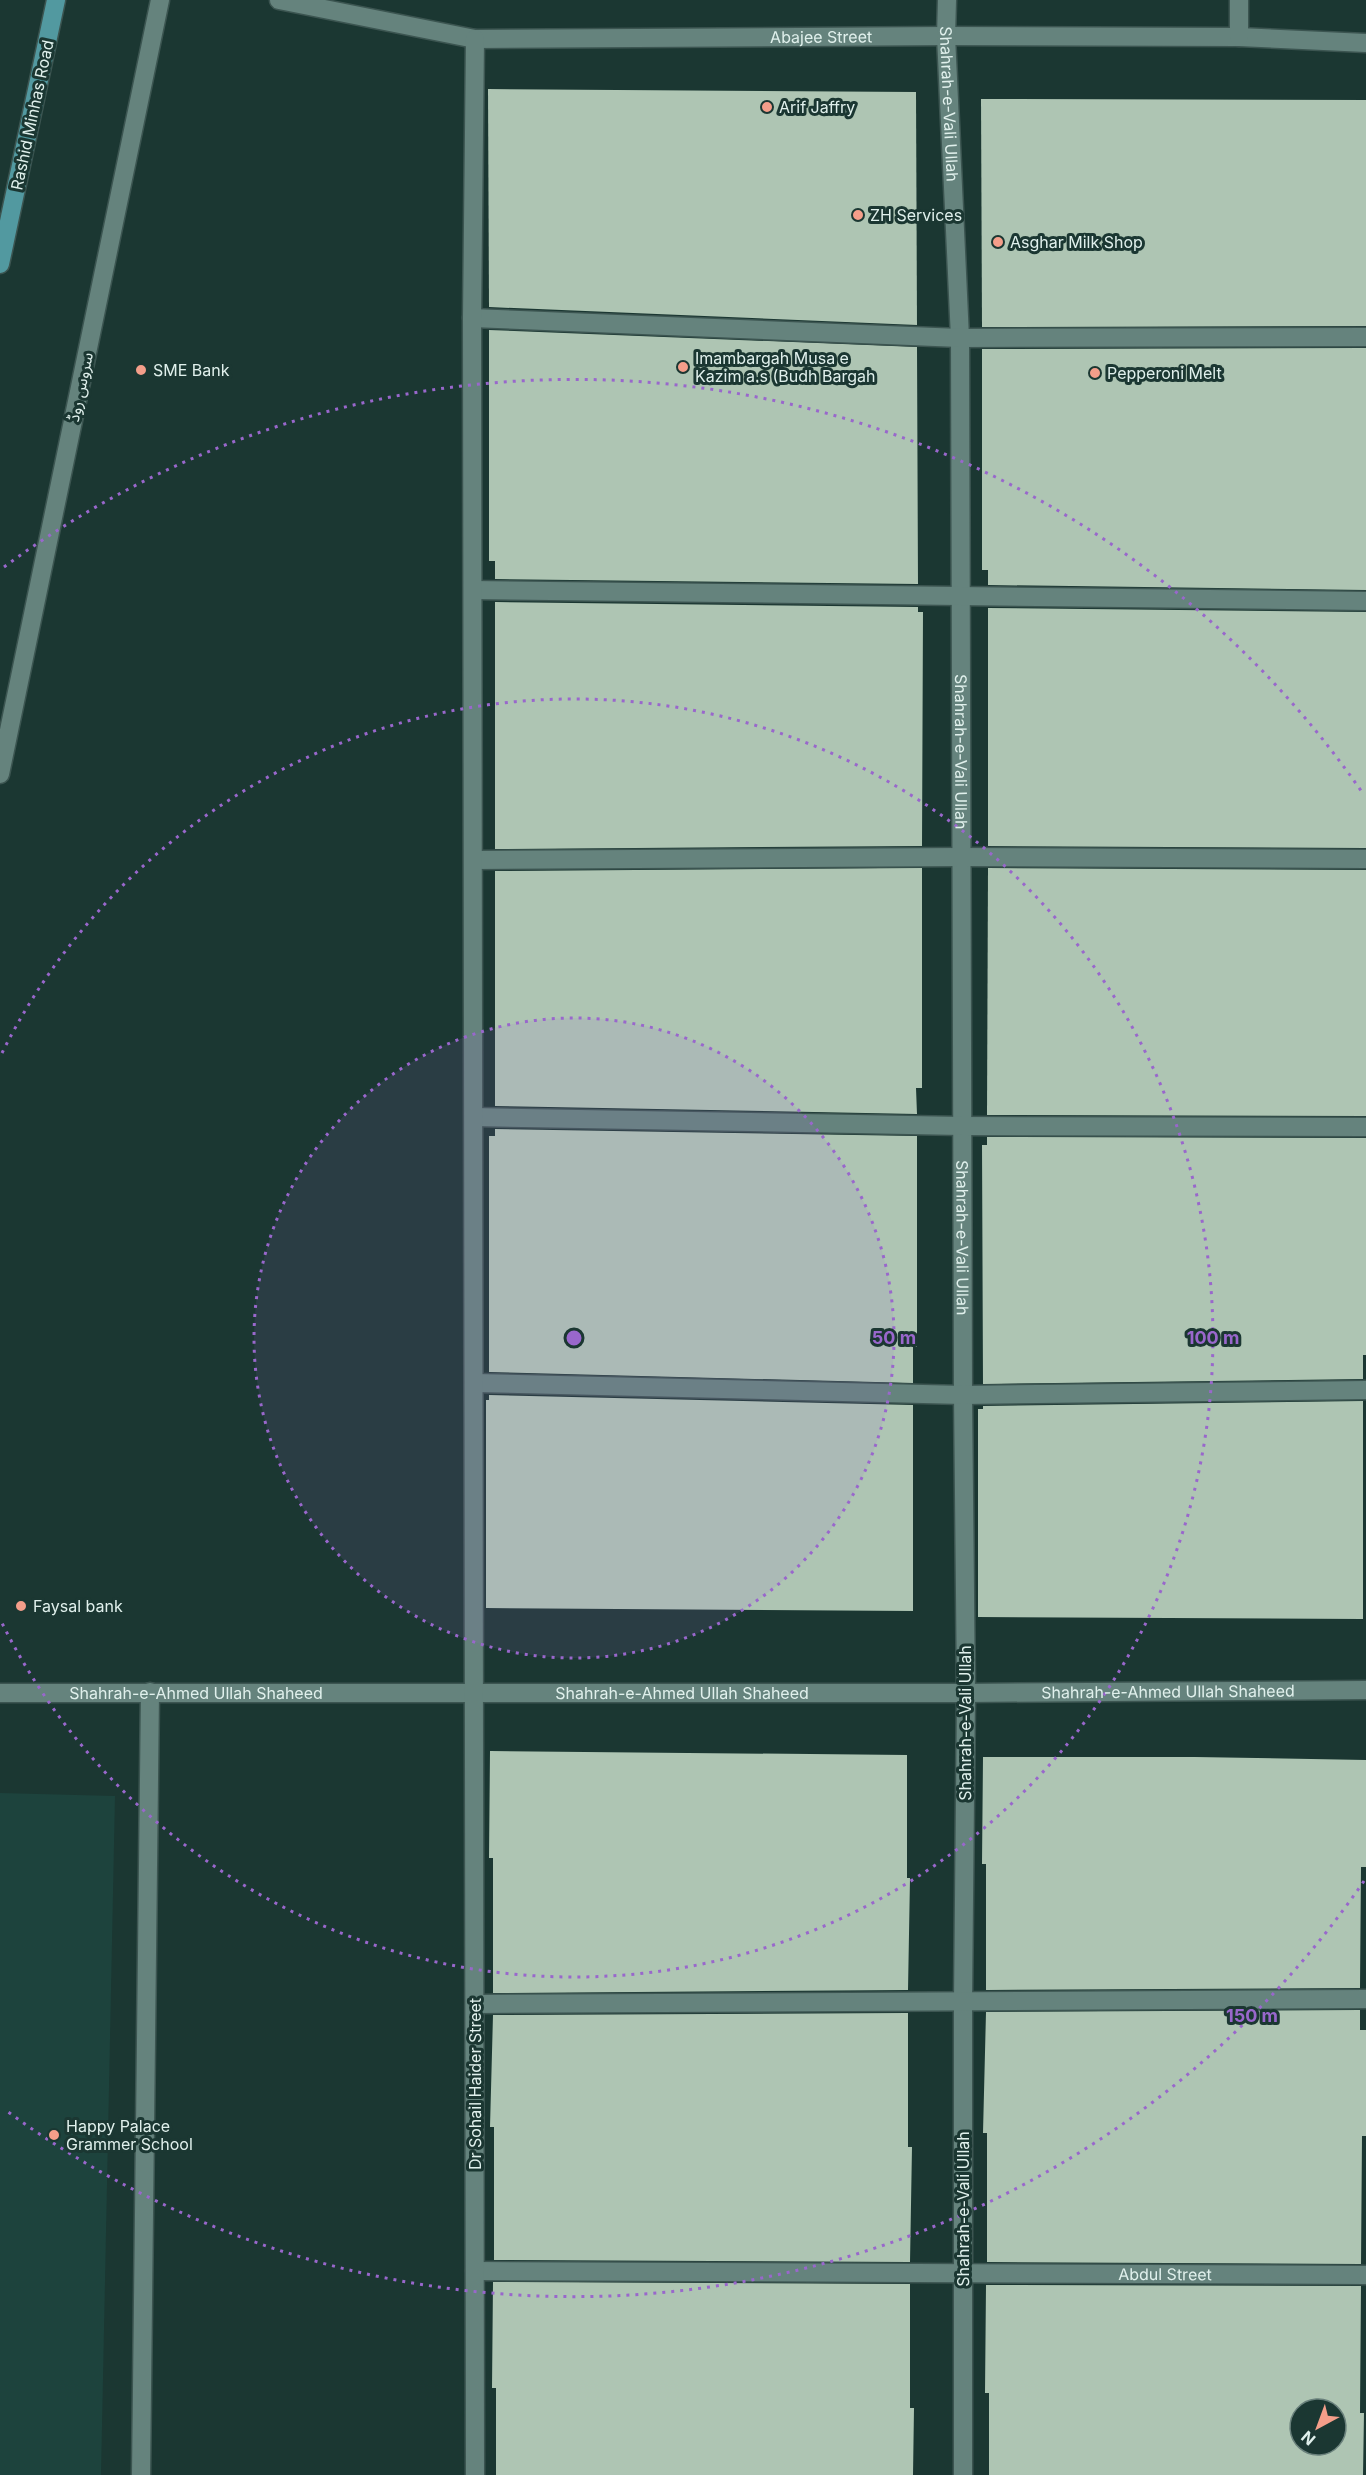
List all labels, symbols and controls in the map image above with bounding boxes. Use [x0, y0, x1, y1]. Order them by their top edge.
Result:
street label: Abajee Street [770, 26, 872, 47]
street label: Shahrah-e-Vali Ullah [936, 26, 963, 182]
street label: Rashid Minhas Road [6, 38, 58, 192]
place label: Arif Jaffry [779, 97, 855, 117]
marker: Arif Jaffry [760, 100, 774, 114]
place label: ZH Services [870, 205, 962, 225]
marker: ZH Services [851, 208, 865, 222]
place label: Asghar Milk Shop [1010, 232, 1143, 252]
marker: Asghar Milk Shop [991, 235, 1005, 249]
place label: Imambargah Musa e Kazim a.s (Budh Bargah [695, 348, 876, 386]
street label: سروس روڈ [63, 350, 97, 424]
place label: SME Bank [153, 360, 230, 380]
marker: Imambargah Musa e Kazim a.s (Budh Bargah [676, 360, 690, 374]
marker: SME Bank [134, 363, 148, 377]
place label: Pepperoni Melt [1107, 363, 1222, 383]
marker: Pepperoni Melt [1088, 366, 1102, 380]
street label: Shahrah-e-Vali Ullah [951, 674, 971, 829]
street label: Shahrah-e-Vali Ullah [952, 1160, 973, 1315]
text: 50 m [872, 1327, 916, 1348]
text: 100 m [1187, 1327, 1239, 1348]
centre of rings [564, 1328, 584, 1348]
place label: Faysal bank [33, 1596, 123, 1616]
marker: Faysal bank [14, 1599, 28, 1613]
street label: Shahrah-e-Vali Ullah [955, 1645, 975, 1801]
street label: Shahrah-e-Ahmed Ullah Shaheed [1041, 1681, 1295, 1702]
street label: Shahrah-e-Ahmed Ullah Shaheed [69, 1683, 323, 1703]
street label: Shahrah-e-Ahmed Ullah Shaheed [555, 1683, 809, 1703]
street label: Dr Sohail Haider Street [465, 1998, 485, 2170]
text: 150 m [1226, 2005, 1278, 2026]
place label: Happy Palace Grammer School [66, 2116, 193, 2154]
marker: Happy Palace Grammer School [47, 2128, 61, 2142]
street label: Shahrah-e-Vali Ullah [953, 2131, 973, 2287]
street label: Abdul Street [1118, 2264, 1212, 2284]
north arrow [1288, 2397, 1348, 2457]
text: N [1297, 2427, 1319, 2450]

